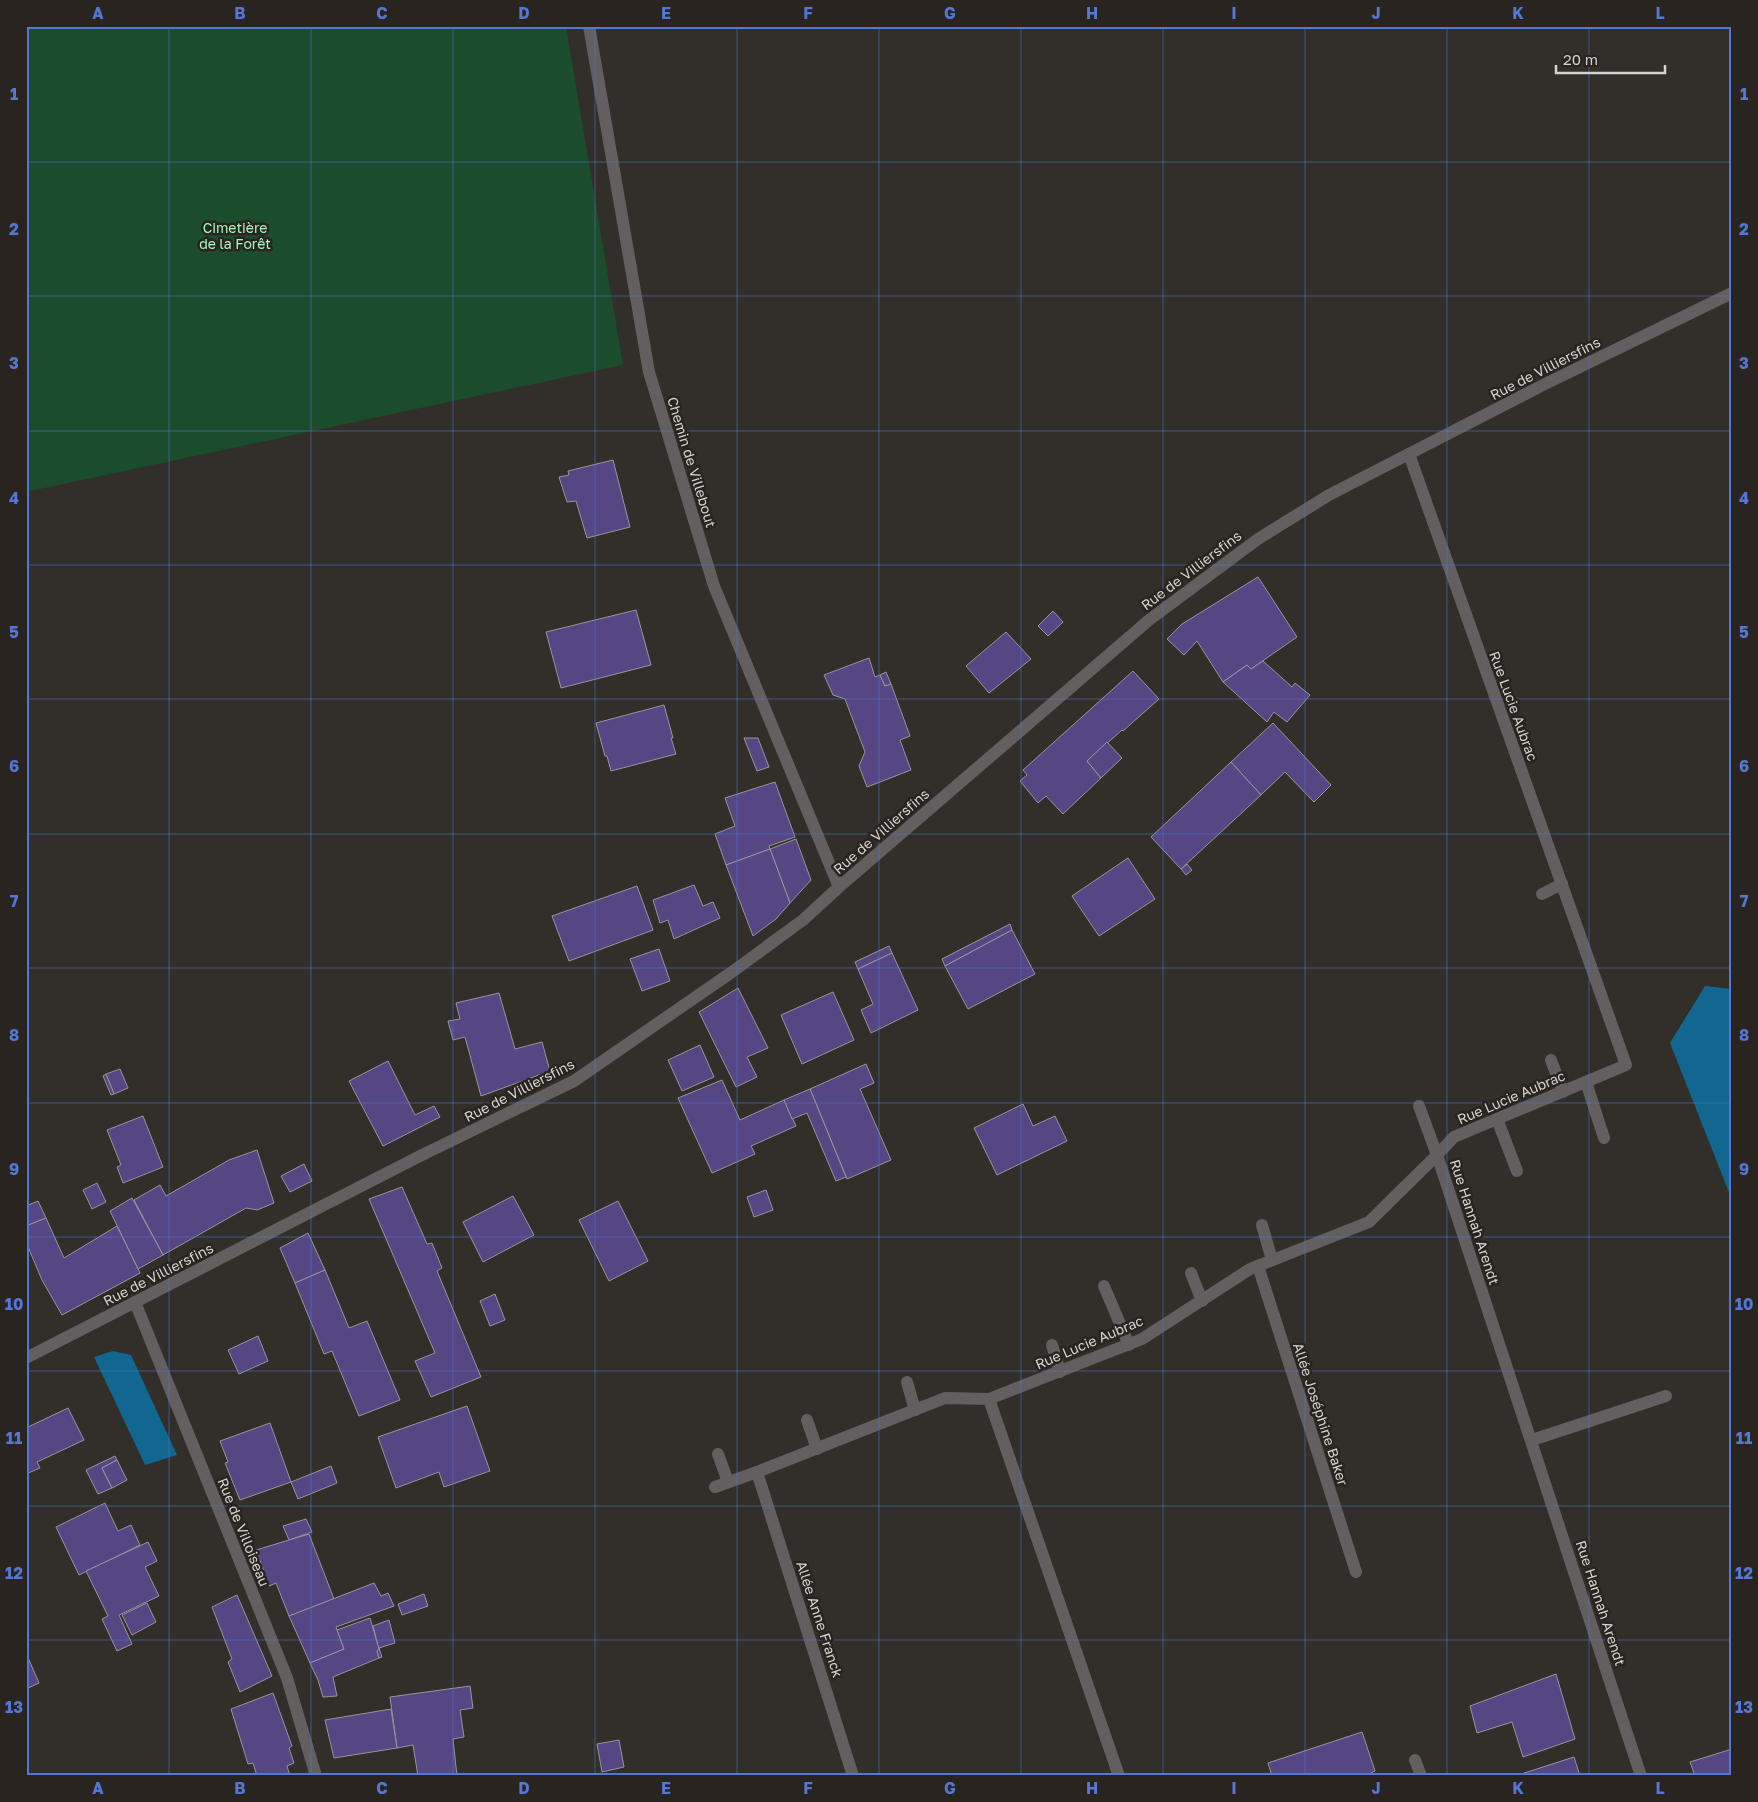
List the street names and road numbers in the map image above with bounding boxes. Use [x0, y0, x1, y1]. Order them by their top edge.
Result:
street label: Rue de Villiersfins [1487, 333, 1603, 403]
street label: Chemin de Villebout [664, 395, 720, 529]
street label: Rue de Villiersfins [1137, 527, 1245, 613]
street label: Rue Lucie Aubrac [1486, 649, 1542, 764]
street label: Rue de Villiersfins [830, 785, 932, 877]
street label: Rue de Villiersfins [461, 1055, 577, 1125]
street label: Rue Lucie Aubrac [1454, 1066, 1568, 1127]
street label: Rue Hannah Arendt [1447, 1157, 1503, 1287]
street label: Rue de Villiersfins [100, 1239, 216, 1309]
street label: Rue Lucie Aubrac [1032, 1311, 1146, 1372]
street label: Allée Joséphine Baker [1290, 1340, 1352, 1488]
street label: Rue de Villoiseau [214, 1475, 274, 1589]
street label: Rue Hannah Arendt [1573, 1538, 1629, 1668]
street label: Allée Anne Franck [793, 1559, 847, 1680]

